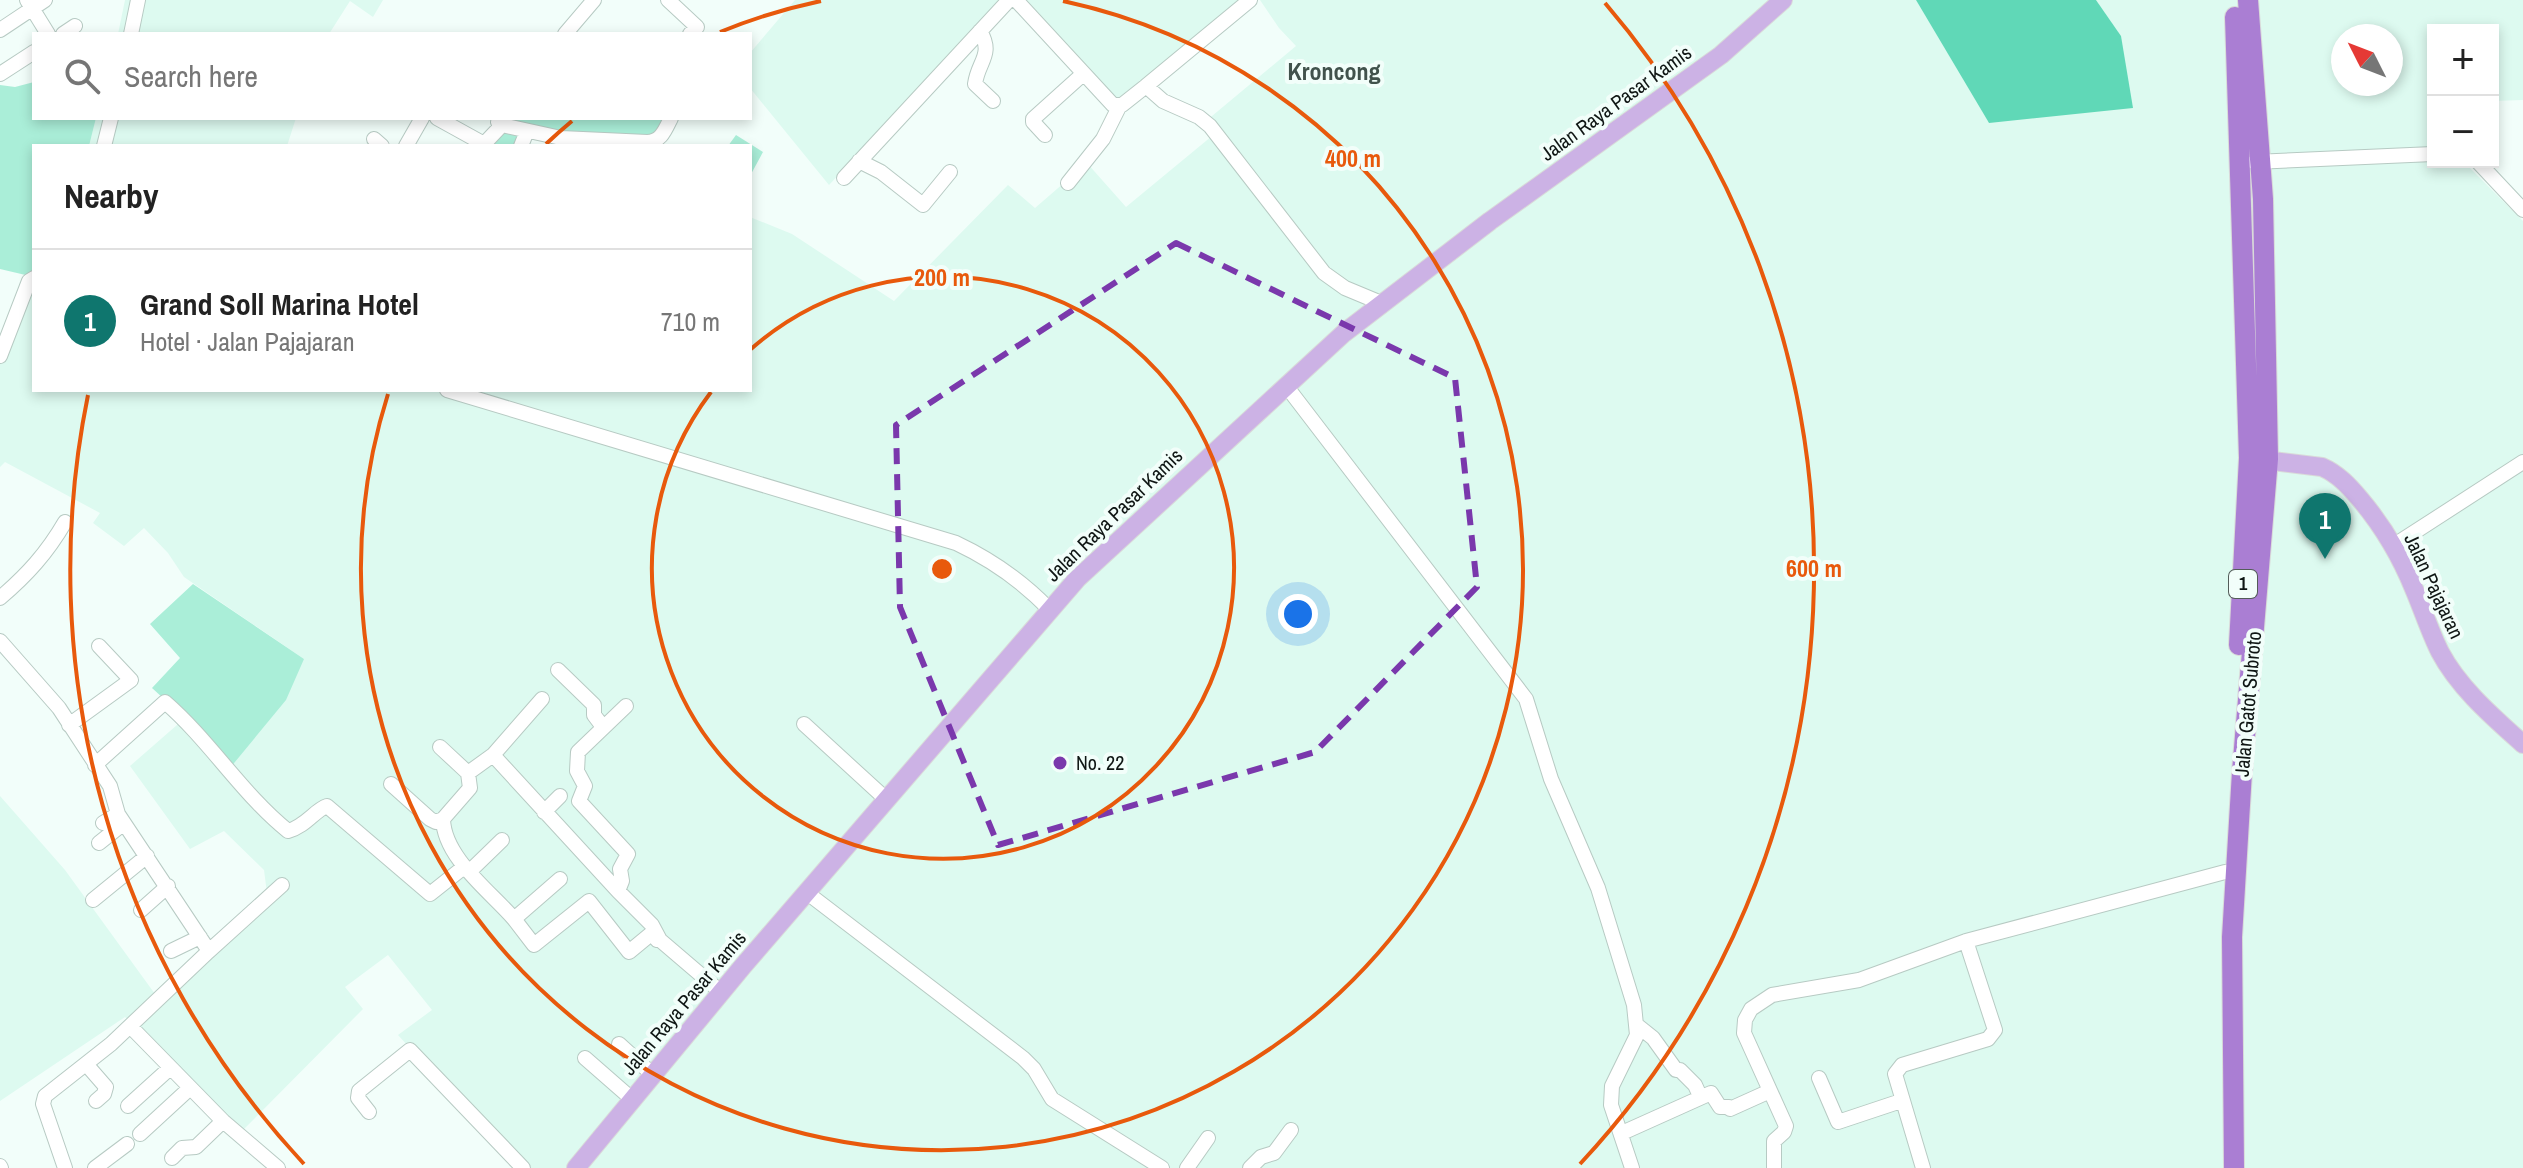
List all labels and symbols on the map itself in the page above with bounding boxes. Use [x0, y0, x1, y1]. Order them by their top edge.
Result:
north arrow [2331, 24, 2403, 96]
street label: Jalan Raya Pasar Kamis [1535, 39, 1697, 167]
district label: Kroncong [1288, 55, 1380, 87]
text: 400 m [1325, 142, 1381, 174]
text: 200 m [914, 261, 970, 293]
street label: Jalan Raya Pasar Kamis [1039, 442, 1188, 587]
pin: 1 [2299, 493, 2351, 559]
street label: Jalan Pajajaran [2398, 529, 2471, 643]
text: 600 m [1786, 552, 1842, 584]
centre of rings [928, 555, 956, 583]
road number: 1 [2229, 570, 2257, 598]
your location [1278, 594, 1318, 634]
street label: Jalan Gatot Subroto [2228, 630, 2267, 778]
place label: No. 22 [1076, 749, 1124, 776]
marker: No. 22 [1051, 754, 1069, 772]
street label: Jalan Raya Pasar Kamis [615, 925, 752, 1080]

